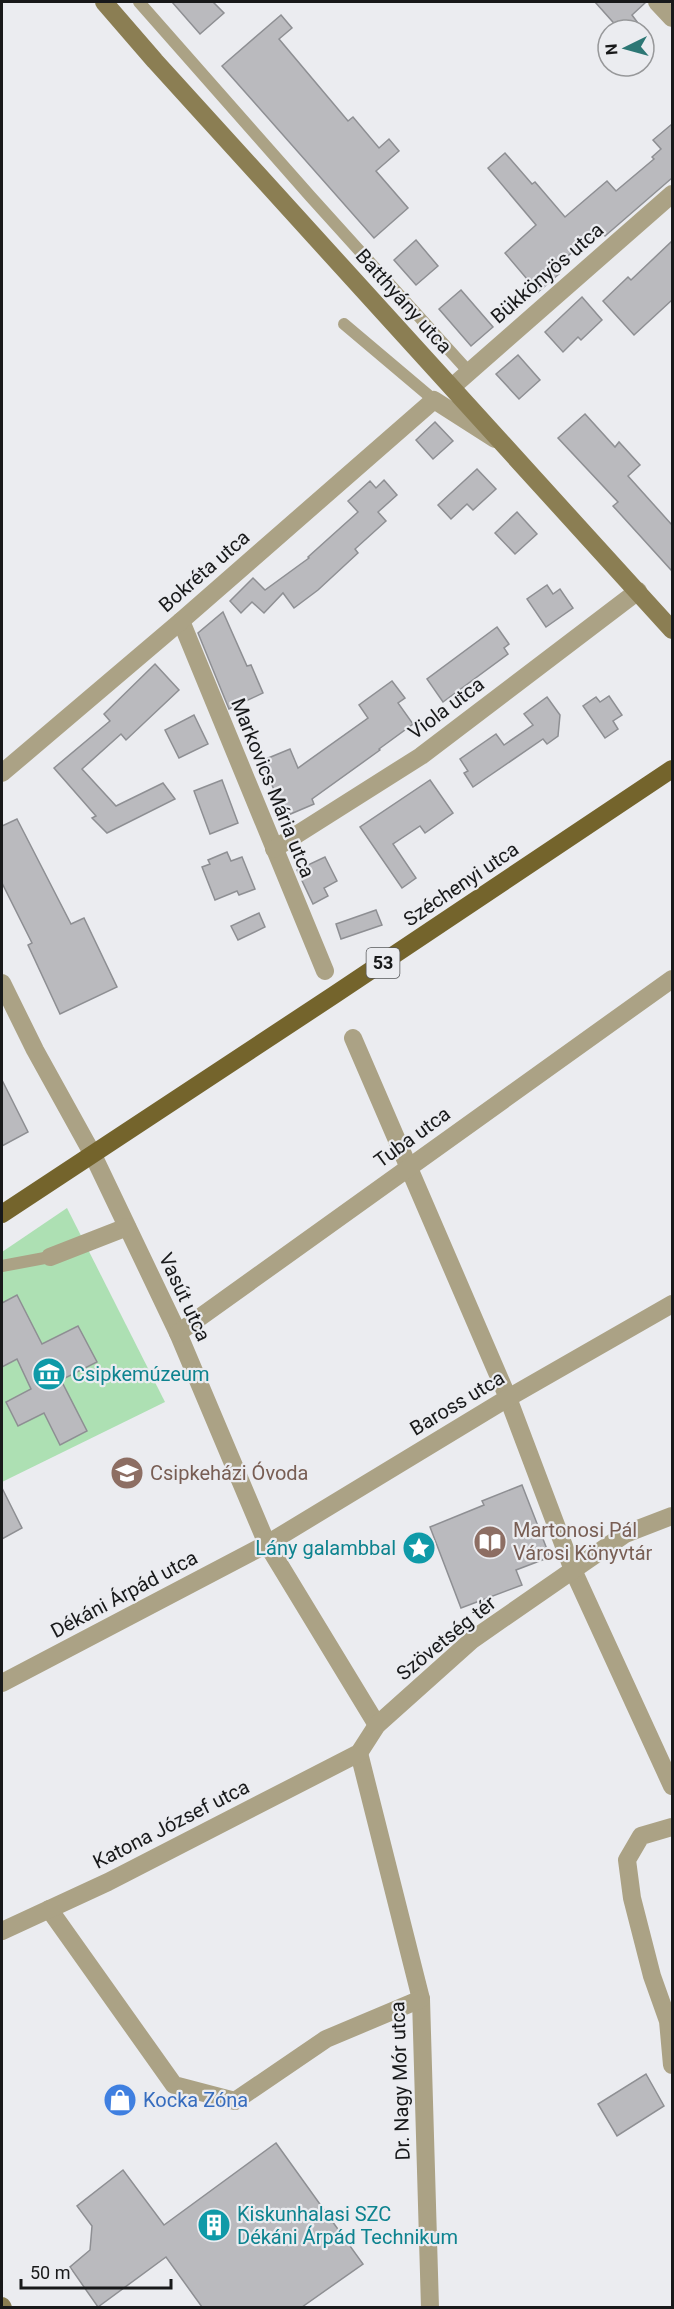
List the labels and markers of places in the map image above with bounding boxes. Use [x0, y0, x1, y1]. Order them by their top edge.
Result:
museum icon: Csipkemúzeum [31, 1356, 67, 1392]
place label: Csipkemúzeum [72, 1362, 209, 1386]
school or university icon: Csipkeházi Óvoda [109, 1455, 145, 1491]
place label: Csipkeházi Óvoda [150, 1461, 309, 1485]
place label: Martonosi Pál Városi Könyvtár [513, 1518, 653, 1565]
library icon: Martonosi Pál Városi Könyvtár [472, 1524, 508, 1560]
place icon: Lány galambbal [401, 1530, 437, 1566]
place label: Lány galambbal [255, 1536, 396, 1560]
shop icon: Kocka Zóna [102, 2082, 138, 2118]
place label: Kocka Zóna [143, 2088, 248, 2112]
place label: Kiskunhalasi SZC Dékáni Árpád Technikum [237, 2202, 458, 2249]
building icon: Kiskunhalasi SZC Dékáni Árpád Technikum [196, 2207, 232, 2243]

